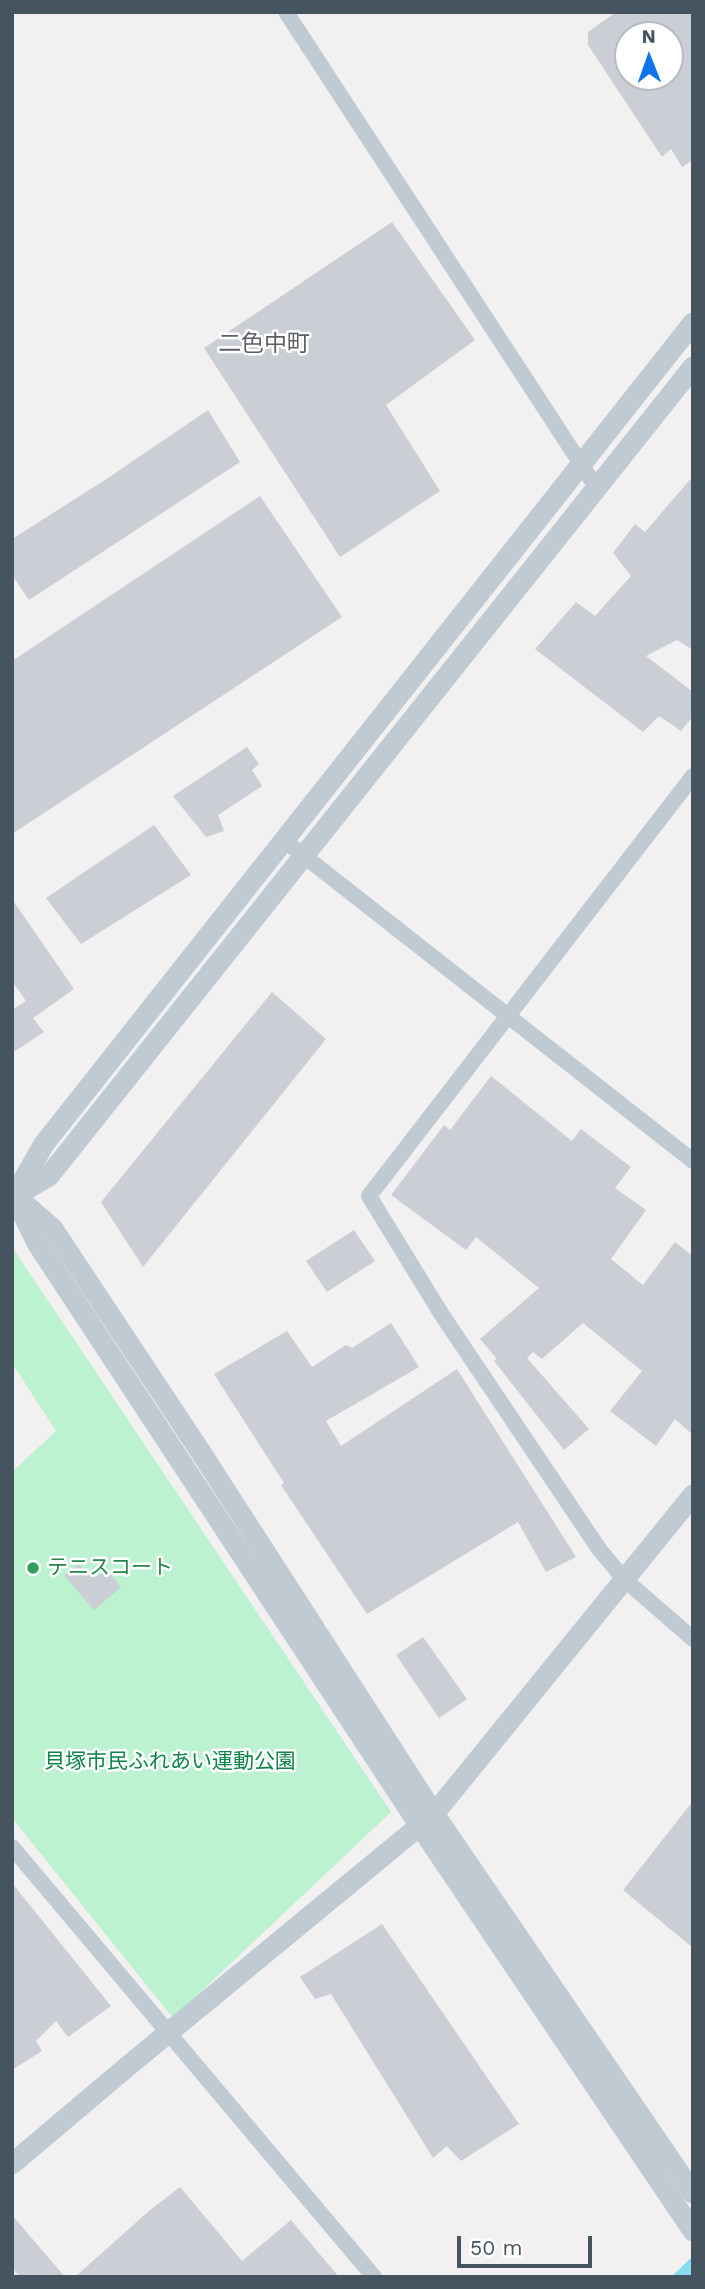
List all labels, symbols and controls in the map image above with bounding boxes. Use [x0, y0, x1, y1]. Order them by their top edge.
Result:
north arrow [614, 21, 684, 91]
text: N [641, 25, 656, 48]
district label: 二色中町 [218, 330, 310, 358]
place label: テニスコート [47, 1555, 173, 1581]
marker: テニスコート [25, 1560, 41, 1576]
park label: 貝塚市民ふれあい運動公園 [44, 1749, 296, 1775]
scale bar [460, 2222, 595, 2266]
text: 50 m [470, 2235, 522, 2260]

